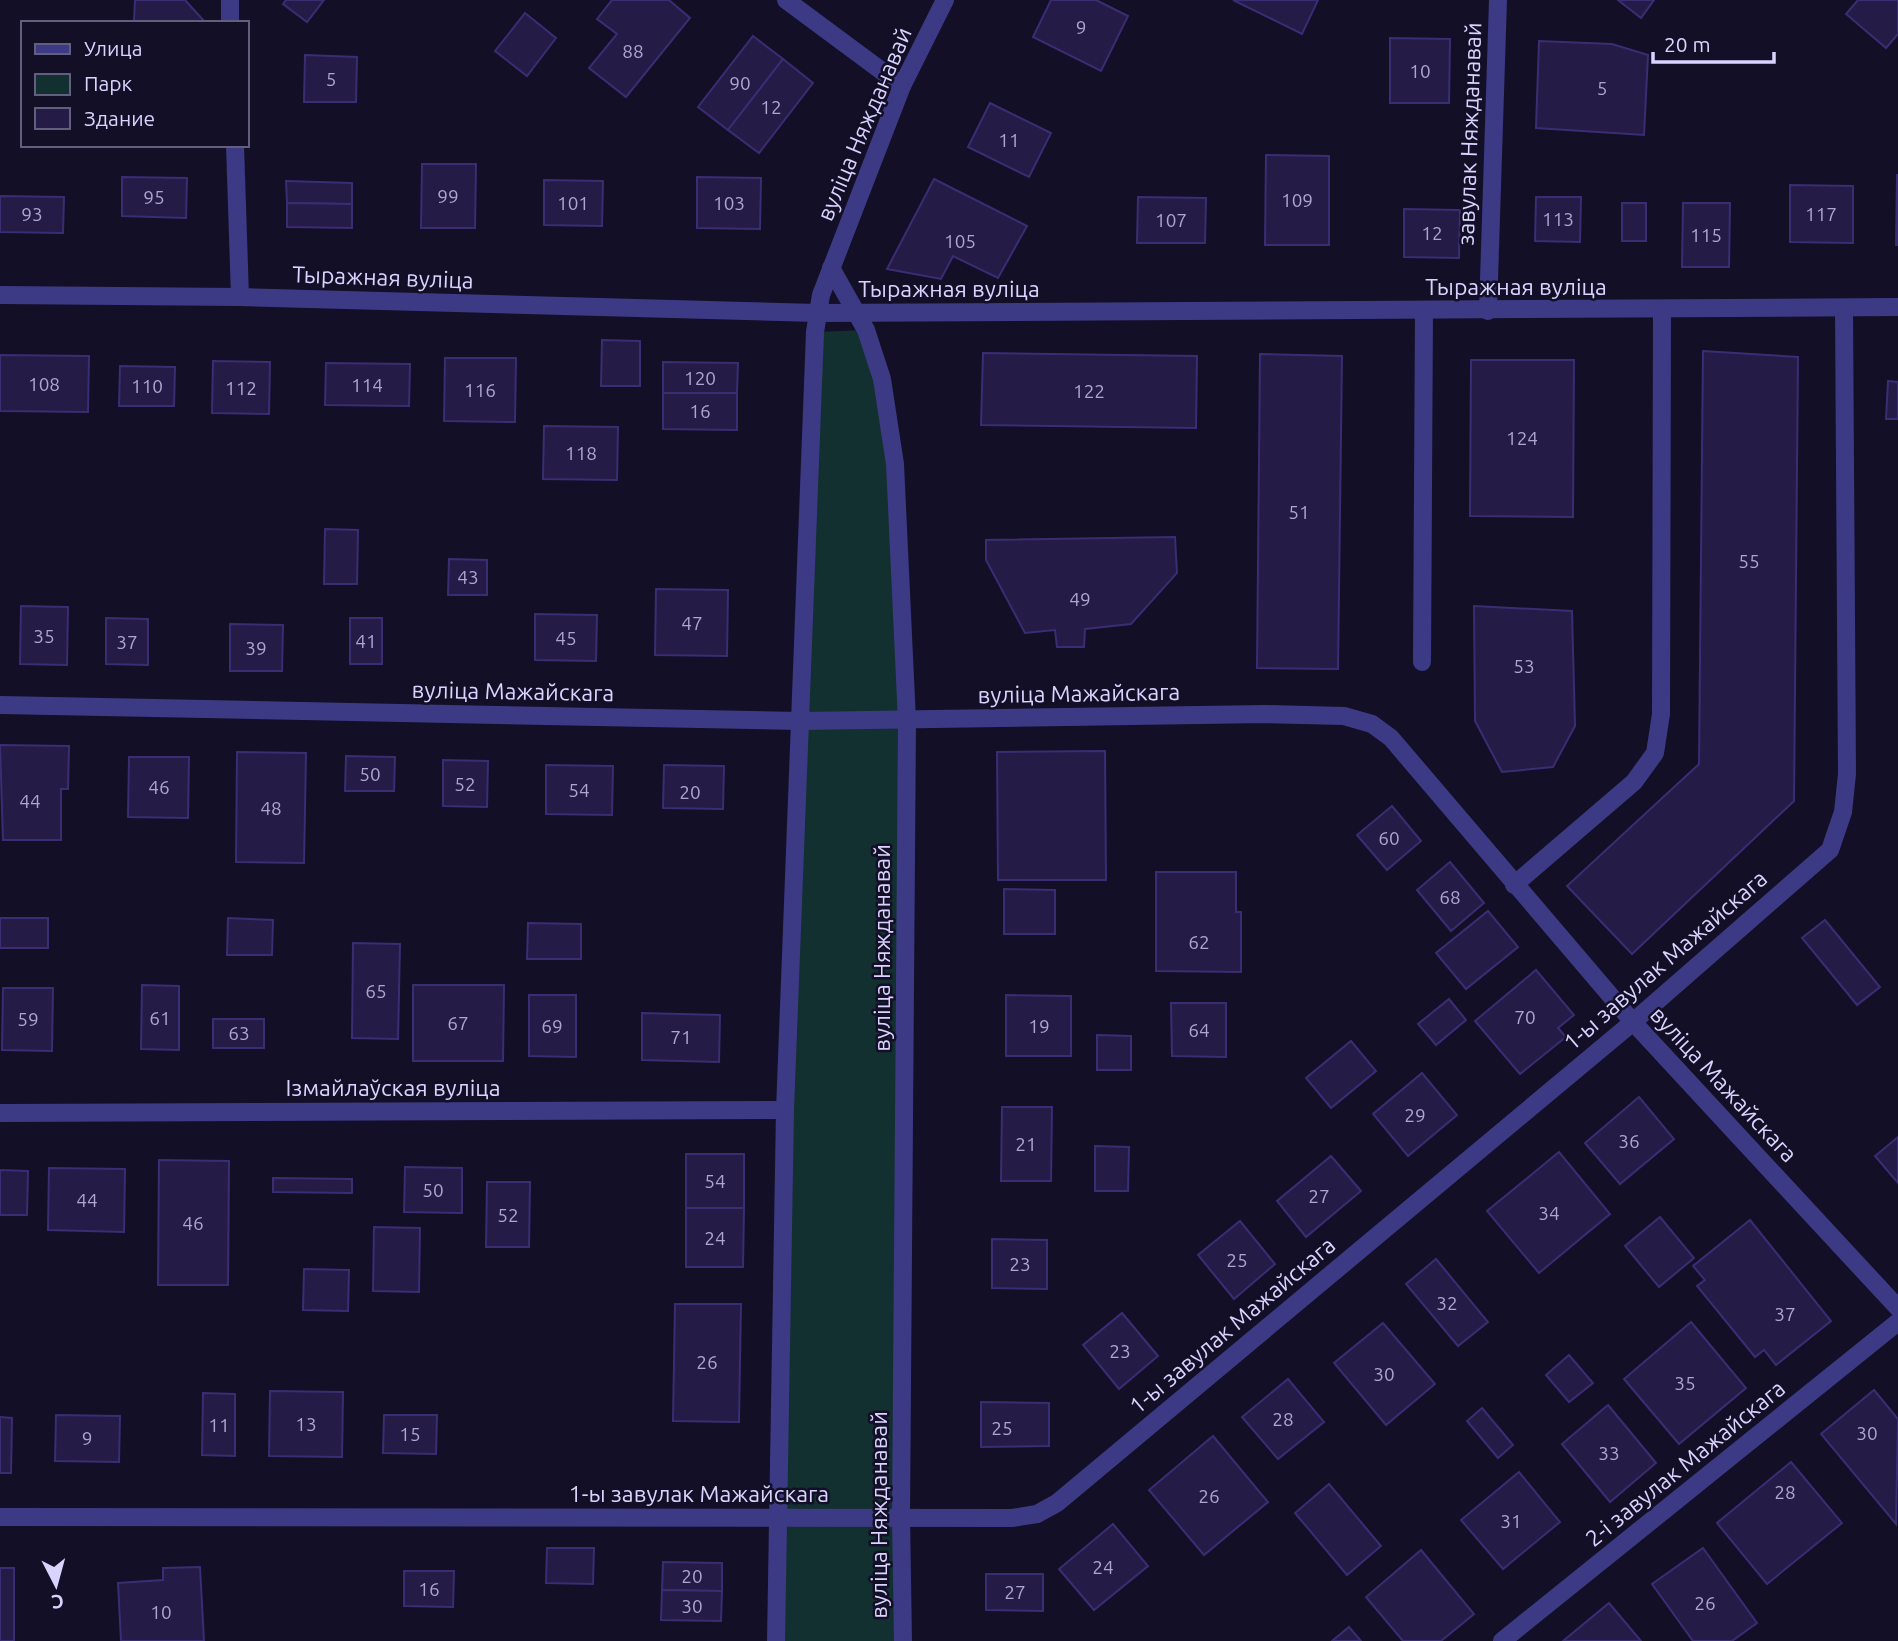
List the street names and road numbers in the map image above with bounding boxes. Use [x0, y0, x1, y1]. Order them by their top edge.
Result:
street label: завулак Няжданавай [1453, 22, 1485, 246]
street label: вуліца Няжданавай [812, 24, 916, 224]
street label: Тыражная вуліца [292, 261, 474, 293]
street label: Тыражная вуліца [1425, 274, 1607, 299]
street label: Тыражная вуліца [858, 276, 1040, 301]
street label: вуліца Мажайскага [412, 677, 614, 705]
street label: вуліца Мажайскага [978, 679, 1180, 707]
street label: вуліца Няжданавай [869, 844, 894, 1052]
street label: 1-ы завулак Мажайскага [1559, 865, 1771, 1055]
street label: вуліца Мажайскага [1646, 1001, 1802, 1167]
street label: Ізмайлаўская вуліца [285, 1075, 501, 1100]
street label: 1-ы завулак Мажайскага [1124, 1232, 1340, 1418]
street label: 2-і завулак Мажайскага [1580, 1375, 1790, 1551]
street label: вуліца Няжданавай [866, 1411, 891, 1619]
street label: 1-ы завулак Мажайскага [569, 1481, 829, 1506]

